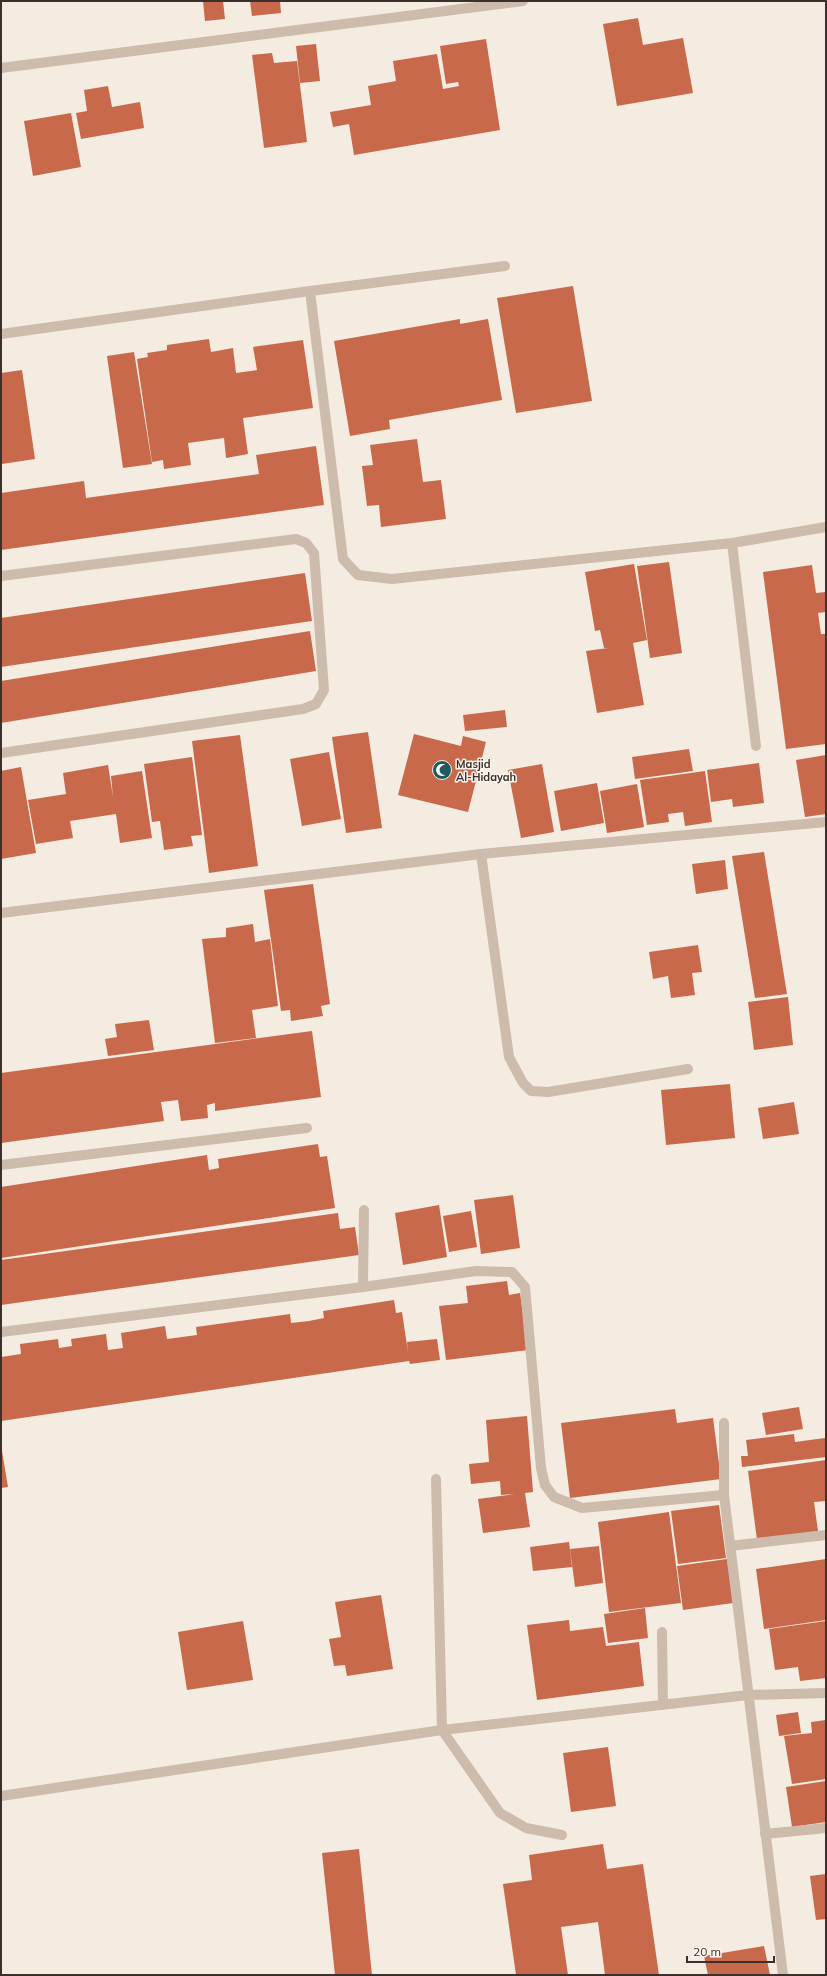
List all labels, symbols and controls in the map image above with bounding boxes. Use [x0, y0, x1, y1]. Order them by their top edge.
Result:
place label: Masjid Al-Hidayah [456, 757, 516, 784]
mosque icon: Masjid Al-Hidayah [431, 759, 453, 781]
scale bar [687, 1938, 774, 1964]
text: 20 m [693, 1944, 721, 1959]

